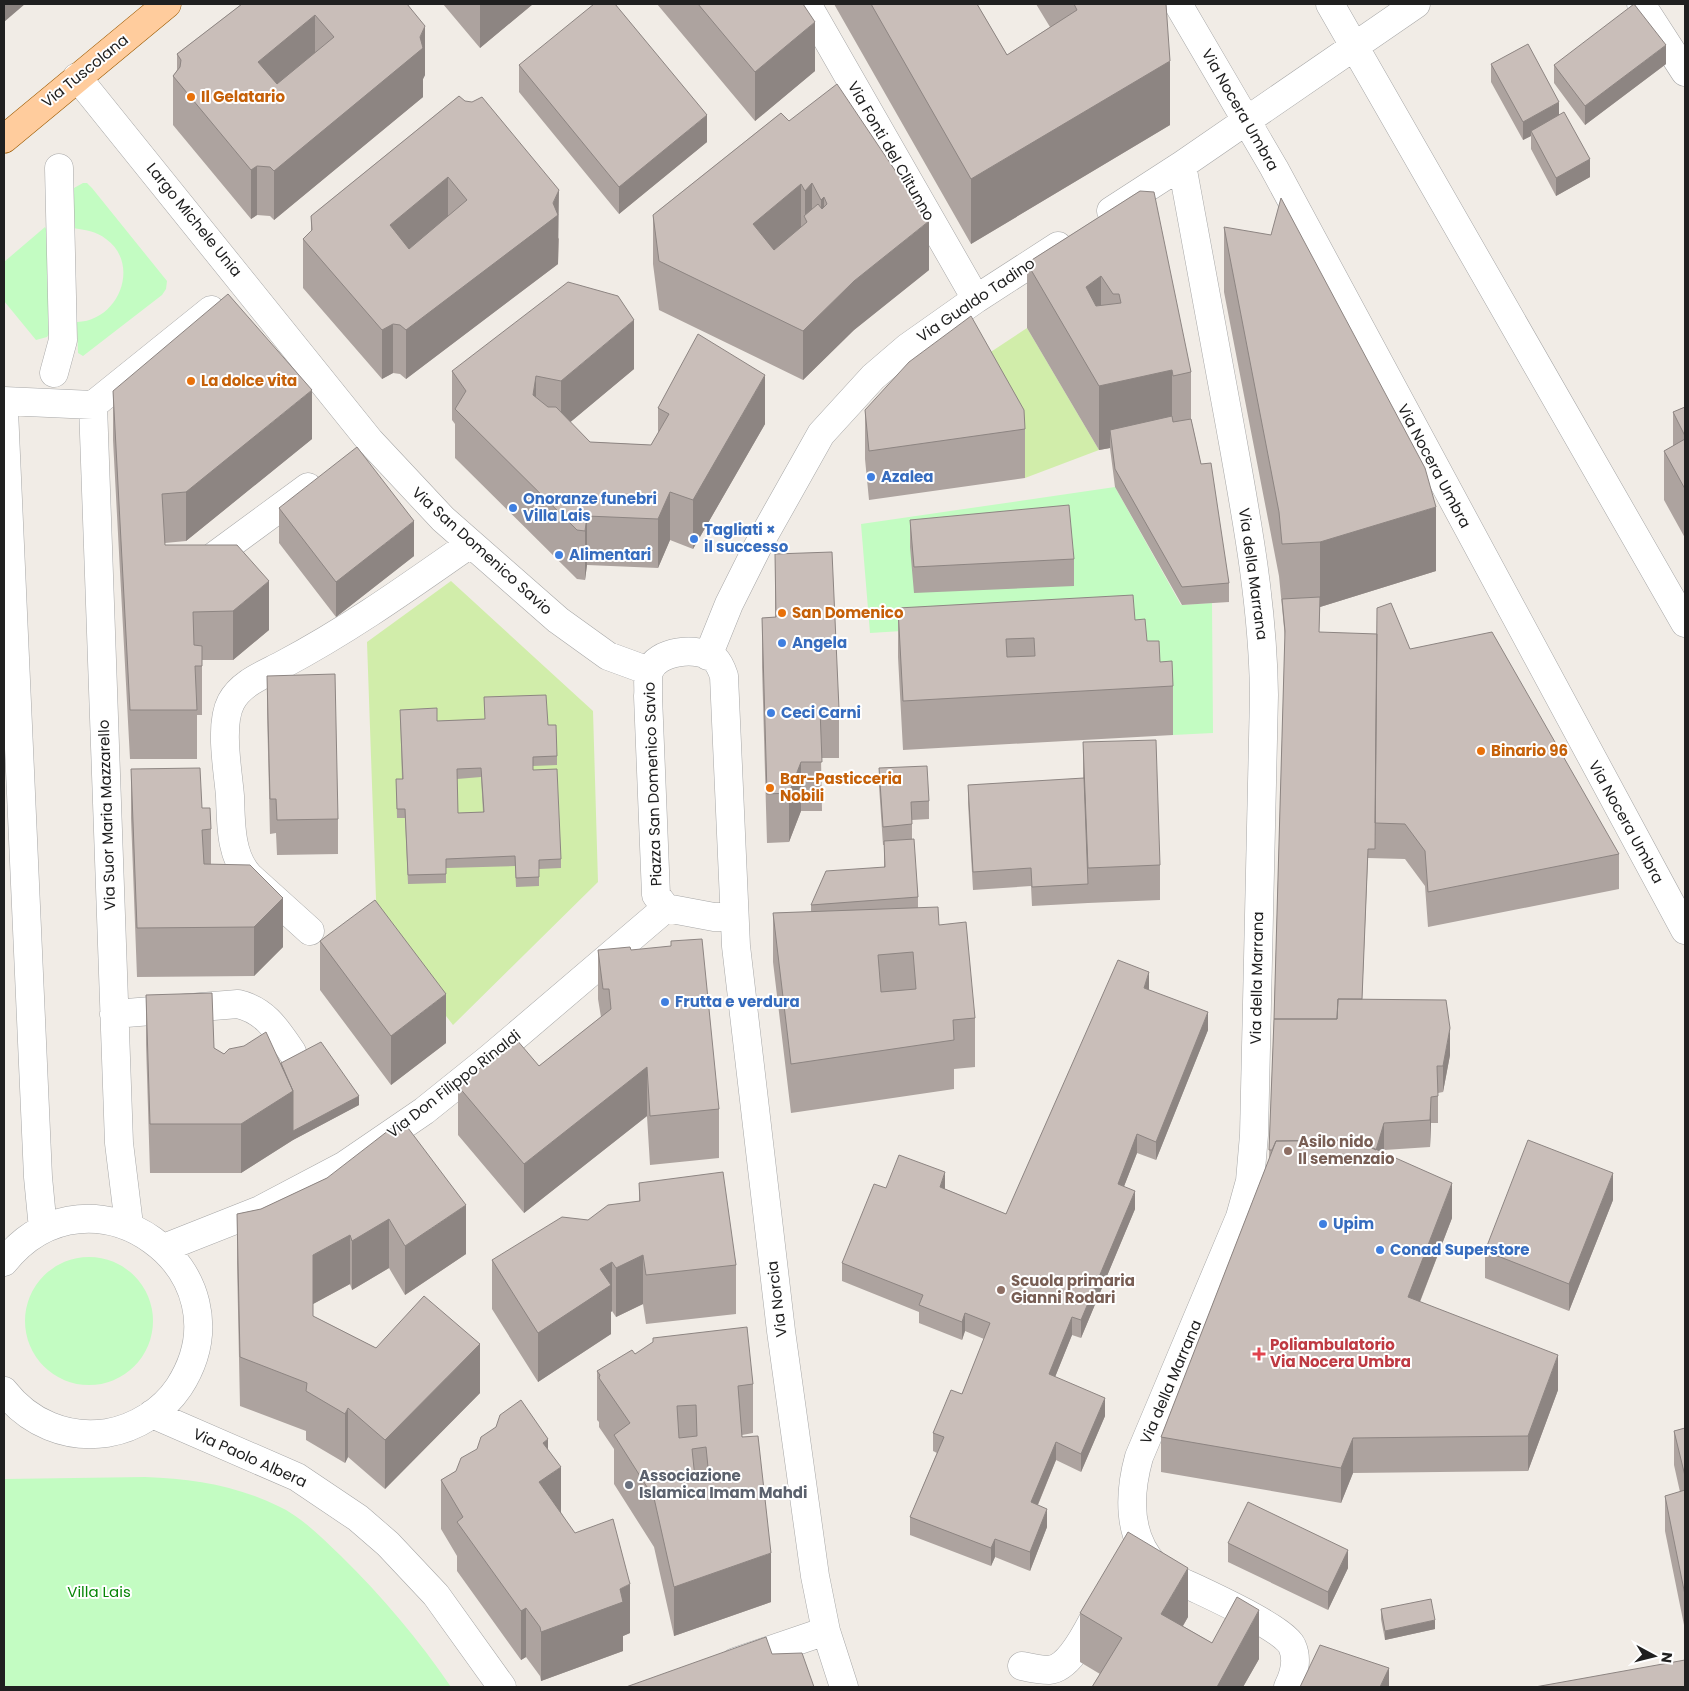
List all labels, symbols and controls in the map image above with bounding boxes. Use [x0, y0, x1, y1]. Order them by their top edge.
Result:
street label: Via Tuscolana [37, 29, 132, 112]
street label: Via Nocera Umbra [1197, 45, 1284, 175]
street label: Via Fonti del Clitunno [843, 77, 940, 224]
place label: Il Gelatario [201, 86, 285, 107]
marker: Il Gelatario [185, 91, 197, 103]
street label: Largo Michele Unia [142, 158, 247, 281]
street label: Via Gualdo Tadino [913, 252, 1039, 347]
place label: La dolce vita [201, 370, 297, 391]
marker: La dolce vita [185, 375, 197, 387]
street label: Via Nocera Umbra [1393, 400, 1476, 531]
place label: Azalea [881, 466, 934, 487]
marker: Azalea [865, 471, 877, 483]
street label: Via San Domenico Savio [408, 482, 557, 619]
place label: Onoranze funebri Villa Lais [523, 488, 657, 526]
marker: Onoranze funebri Villa Lais [507, 502, 519, 514]
street label: Via della Marrana [1234, 507, 1273, 641]
place label: Tagliati × il successo [704, 519, 789, 557]
marker: Tagliati × il successo [688, 533, 700, 545]
place label: Alimentari [569, 544, 651, 565]
marker: Alimentari [553, 549, 565, 561]
place label: San Domenico [792, 602, 904, 623]
marker: San Domenico [776, 607, 788, 619]
place label: Angela [792, 632, 847, 653]
marker: Angela [776, 637, 788, 649]
street label: Piazza San Domenico Savio [638, 681, 667, 887]
place label: Ceci Carni [781, 702, 861, 723]
marker: Ceci Carni [765, 707, 777, 719]
street label: Via Suor Maria Mazzarello [93, 719, 120, 911]
place label: Binario 96 [1491, 740, 1568, 761]
marker: Binario 96 [1475, 745, 1487, 757]
street label: Via Nocera Umbra [1584, 756, 1669, 887]
place label: Bar-Pasticceria Nobili [780, 768, 902, 806]
marker: Bar-Pasticceria Nobili [764, 782, 776, 794]
street label: Via della Marrana [1245, 911, 1268, 1045]
place label: Frutta e verdura [675, 991, 800, 1012]
marker: Frutta e verdura [659, 996, 671, 1008]
street label: Via Don Filippo Rinaldi [382, 1025, 525, 1142]
place label: Asilo nido Il semenzaio [1298, 1131, 1395, 1169]
marker: Asilo nido Il semenzaio [1282, 1145, 1294, 1157]
place label: Upim [1333, 1213, 1374, 1234]
marker: Upim [1317, 1218, 1329, 1230]
place label: Conad Superstore [1390, 1239, 1530, 1260]
marker: Conad Superstore [1374, 1244, 1386, 1256]
street label: Via Norcia [761, 1260, 792, 1338]
place label: Scuola primaria Gianni Rodari [1011, 1270, 1135, 1308]
marker: Scuola primaria Gianni Rodari [995, 1284, 1007, 1296]
street label: Via della Marrana [1135, 1316, 1206, 1447]
place label: Poliambulatorio Via Nocera Umbra [1270, 1334, 1411, 1372]
marker: Poliambulatorio Via Nocera Umbra [1252, 1347, 1266, 1361]
street label: Via Paolo Albera [190, 1423, 311, 1492]
place label: Associazione Islamica Imam Mahdi [639, 1465, 807, 1503]
marker: Associazione Islamica Imam Mahdi [623, 1479, 635, 1491]
park label: Villa Lais [67, 1581, 131, 1602]
north arrow [1629, 1631, 1679, 1681]
text: N [1656, 1651, 1677, 1664]

